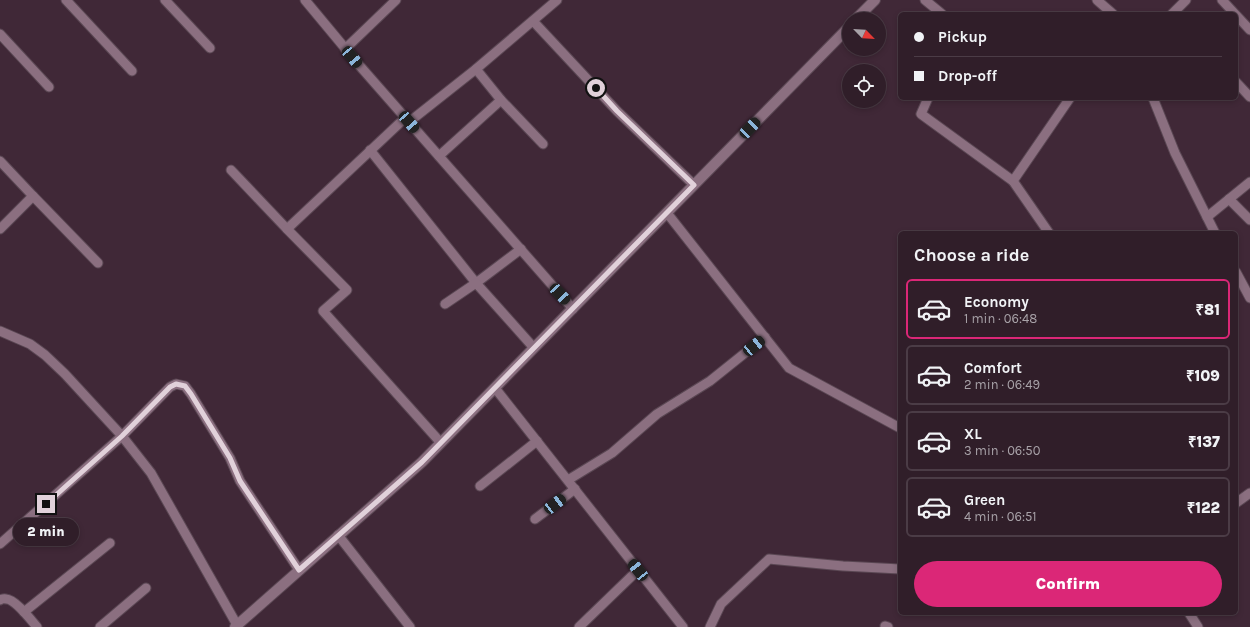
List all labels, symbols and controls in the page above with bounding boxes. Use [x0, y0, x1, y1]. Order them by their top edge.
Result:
north arrow [842, 12, 886, 56]
map controls [842, 12, 886, 108]
text: Pickup [938, 28, 987, 46]
car [340, 44, 364, 70]
button: locate [842, 64, 886, 108]
text: Drop-off [938, 67, 997, 85]
route start [587, 79, 605, 97]
car [397, 109, 421, 135]
car [737, 115, 763, 141]
text: Choose a ride [914, 244, 1029, 266]
car [547, 281, 573, 307]
icon: car [916, 291, 952, 327]
text: Economy [964, 293, 1029, 311]
text: ₹81 [1195, 301, 1220, 319]
text: 1 min · 06:48 [964, 311, 1037, 326]
car [741, 334, 767, 358]
icon: car [916, 357, 952, 393]
text: Comfort [964, 359, 1022, 377]
text: ₹109 [1186, 367, 1220, 385]
text: 2 min · 06:49 [964, 377, 1040, 392]
icon: car [916, 423, 952, 459]
text: XL [964, 425, 982, 443]
text: ₹137 [1188, 433, 1220, 451]
text: 3 min · 06:50 [964, 443, 1040, 458]
icon: car [916, 489, 952, 525]
text: Green [964, 491, 1005, 509]
car [542, 492, 568, 516]
route end [37, 495, 55, 513]
text: ₹122 [1187, 499, 1220, 517]
text: 4 min · 06:51 [964, 509, 1037, 524]
callout: 2 min [13, 518, 79, 546]
text: 2 min [27, 524, 65, 539]
car [626, 557, 650, 583]
button: Confirm [914, 561, 1222, 607]

